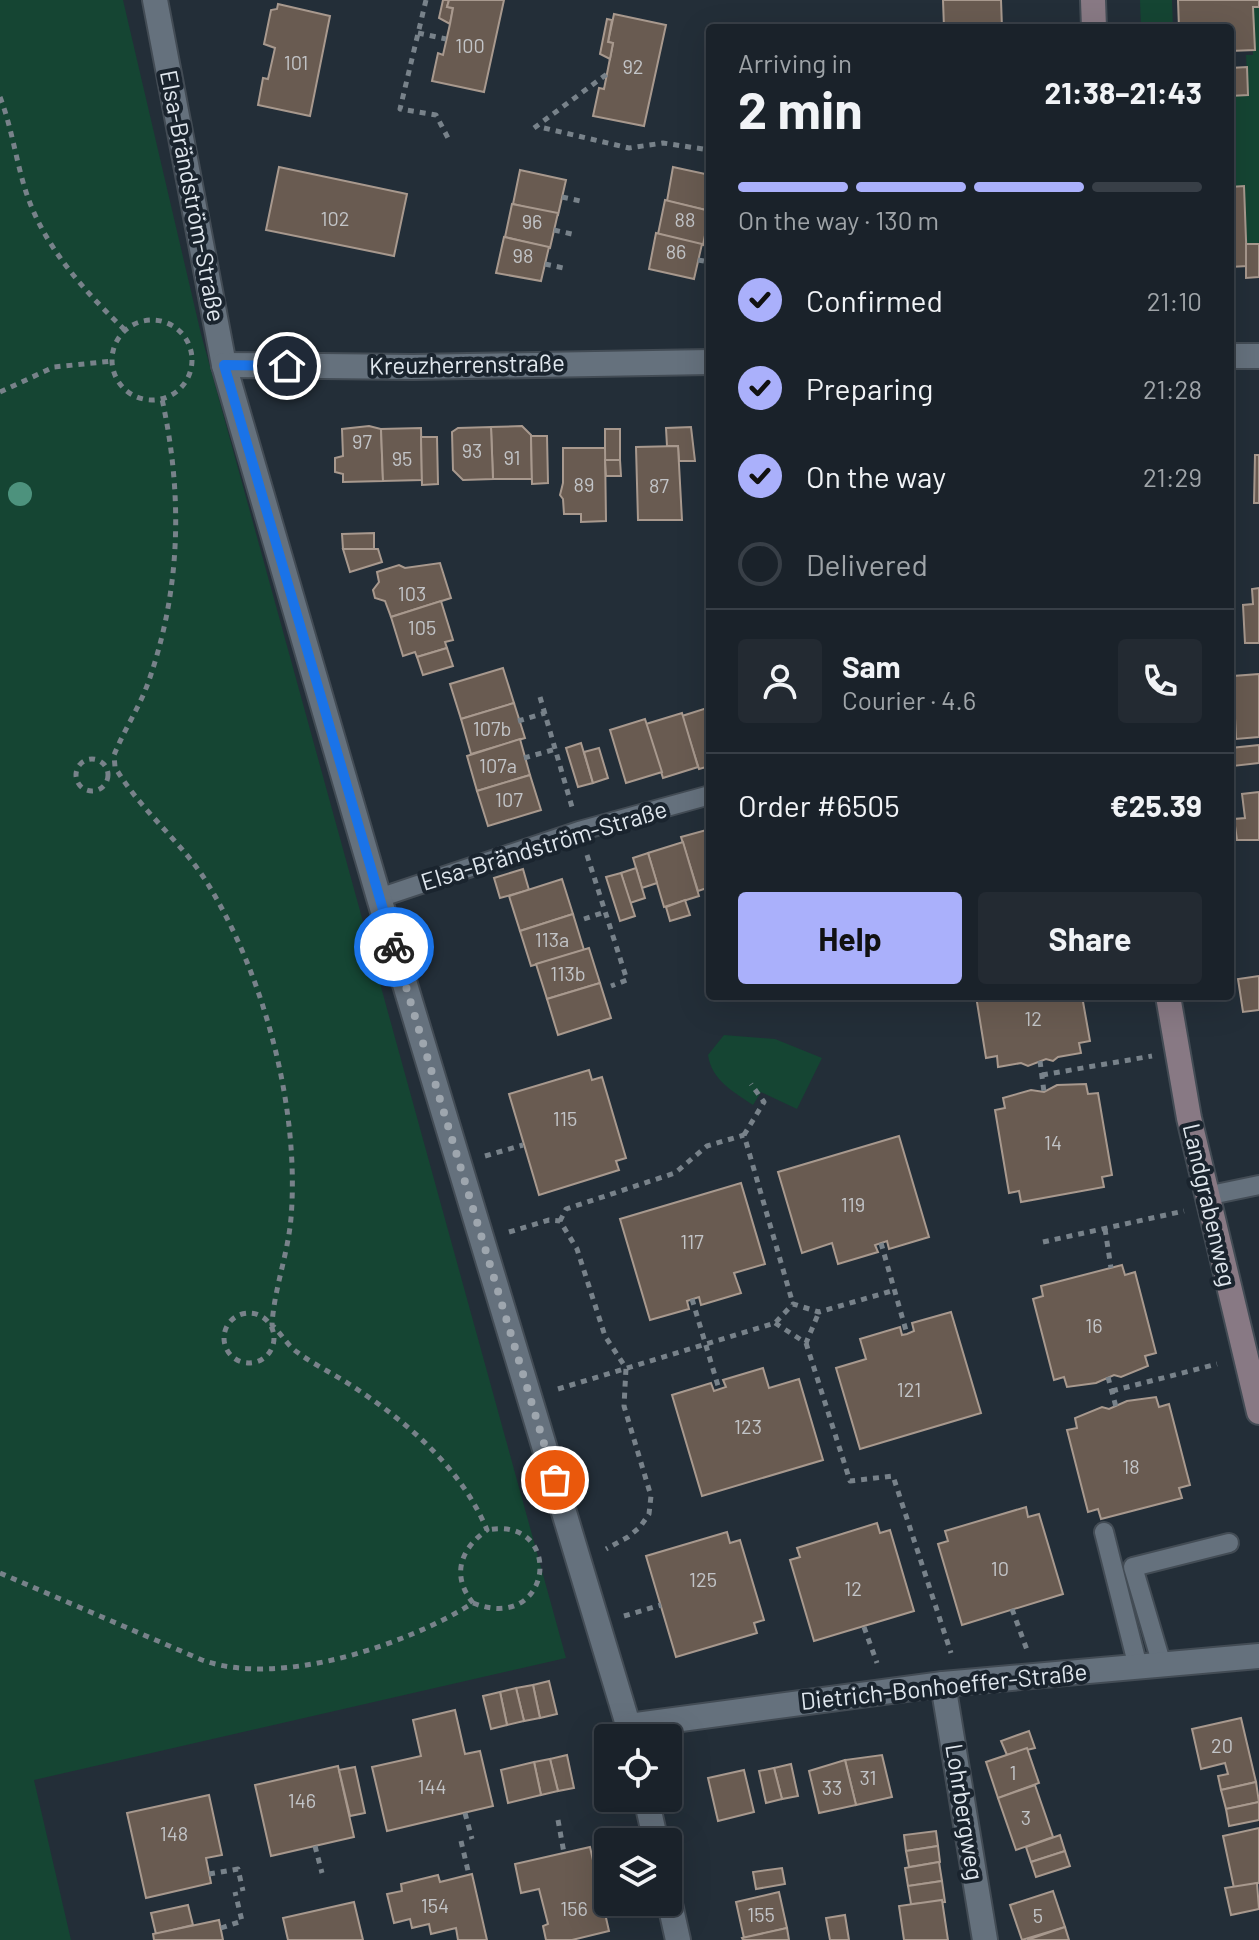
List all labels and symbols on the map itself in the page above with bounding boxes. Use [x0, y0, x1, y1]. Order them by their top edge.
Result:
house number: 100 [455, 33, 485, 57]
house number: 101 [284, 50, 308, 74]
house number: 92 [622, 54, 644, 78]
street label: Elsa-Brändström-Straße [155, 67, 232, 324]
house number: 102 [320, 206, 350, 230]
house number: 88 [675, 207, 695, 231]
house number: 96 [522, 209, 542, 233]
house number: 86 [666, 239, 686, 263]
house number: 98 [513, 243, 533, 267]
pin [253, 332, 321, 400]
street label: Kreuzherrenstraße [369, 347, 565, 380]
house number: 97 [352, 429, 372, 453]
house number: 93 [462, 438, 482, 462]
house number: 91 [503, 445, 521, 469]
house number: 95 [392, 446, 412, 470]
house number: 89 [574, 472, 594, 496]
house number: 87 [649, 473, 669, 497]
house number: 103 [398, 581, 426, 605]
house number: 105 [408, 615, 436, 639]
house number: 107b [473, 716, 511, 740]
house number: 107a [479, 753, 517, 777]
house number: 107 [495, 787, 523, 811]
street label: Elsa-Brändström-Straße [417, 793, 670, 896]
courier [354, 907, 434, 987]
house number: 113a [535, 927, 569, 951]
house number: 113b [550, 961, 586, 985]
house number: 12 [1024, 1006, 1042, 1030]
house number: 115 [553, 1106, 577, 1130]
street label: Landgrabenweg [1178, 1120, 1243, 1289]
house number: 14 [1044, 1130, 1062, 1154]
house number: 119 [841, 1192, 865, 1216]
house number: 117 [680, 1229, 704, 1253]
house number: 16 [1085, 1313, 1103, 1337]
house number: 121 [897, 1377, 921, 1401]
house number: 123 [734, 1414, 762, 1438]
pin [521, 1446, 589, 1514]
house number: 18 [1122, 1454, 1140, 1478]
house number: 10 [991, 1556, 1009, 1580]
house number: 125 [689, 1567, 717, 1591]
house number: 12 [844, 1576, 862, 1600]
street label: Dietrich-Bonhoeffer-Straße [799, 1656, 1089, 1715]
house number: 20 [1211, 1733, 1233, 1757]
street label: Lohrbergweg [940, 1741, 991, 1882]
house number: 1 [1010, 1760, 1017, 1784]
house number: 31 [859, 1765, 877, 1789]
house number: 144 [417, 1774, 447, 1798]
house number: 33 [822, 1775, 842, 1799]
house number: 146 [288, 1788, 316, 1812]
house number: 3 [1021, 1805, 1031, 1829]
house number: 148 [160, 1821, 188, 1845]
house number: 154 [421, 1893, 449, 1917]
house number: 156 [560, 1896, 588, 1920]
house number: 155 [747, 1902, 775, 1926]
house number: 5 [1033, 1903, 1043, 1927]

